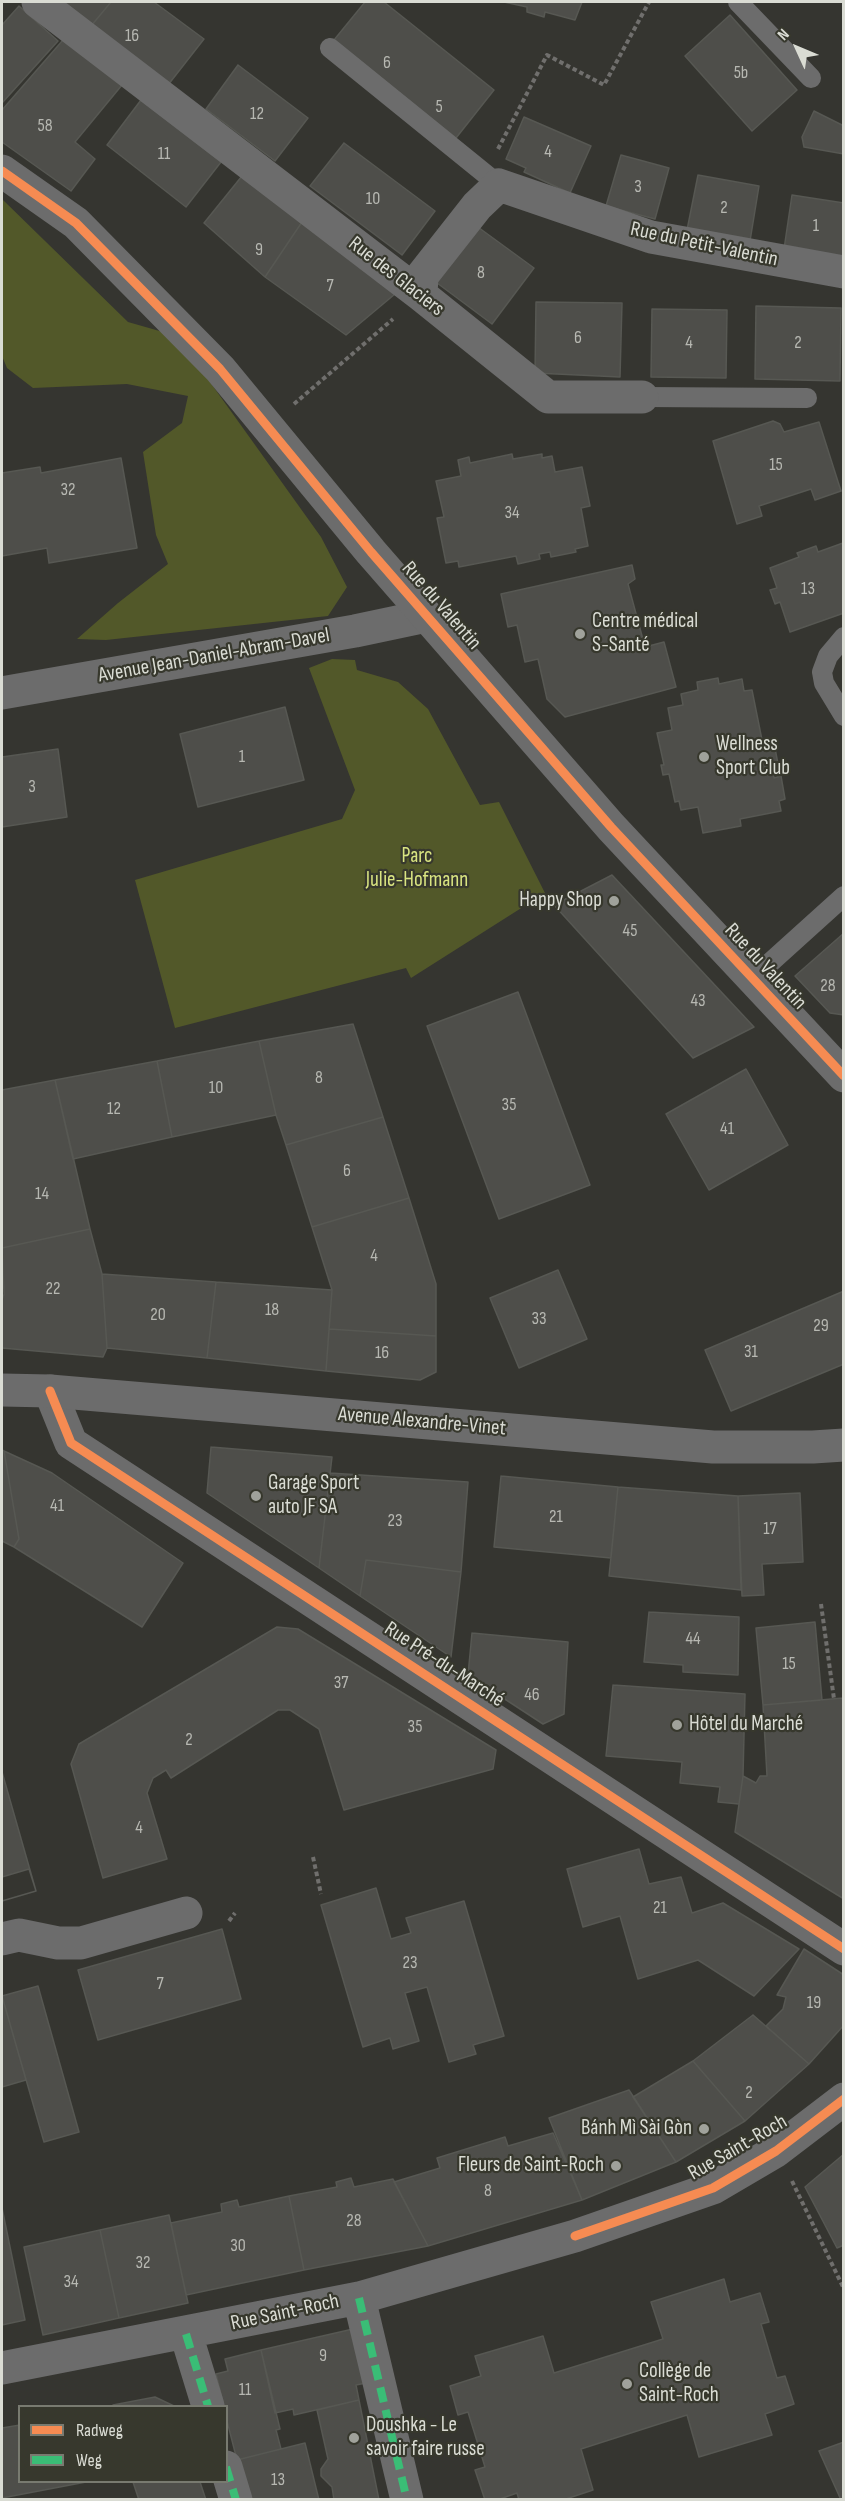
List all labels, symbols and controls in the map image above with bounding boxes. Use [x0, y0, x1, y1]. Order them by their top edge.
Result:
north arrow [767, 18, 827, 78]
house number: 16 [125, 25, 139, 47]
text: N [774, 25, 793, 45]
house number: 6 [383, 52, 391, 74]
house number: 5b [734, 62, 748, 84]
house number: 5 [435, 96, 443, 118]
house number: 12 [250, 103, 264, 125]
house number: 58 [37, 115, 53, 137]
house number: 4 [544, 141, 552, 163]
house number: 11 [158, 143, 170, 165]
house number: 3 [634, 176, 642, 198]
house number: 10 [366, 188, 380, 210]
house number: 2 [720, 197, 728, 219]
house number: 1 [813, 215, 819, 237]
street label: Rue du Petit-Valentin [628, 217, 780, 273]
street label: Rue des Glaciers [343, 232, 449, 322]
house number: 9 [255, 239, 263, 261]
house number: 8 [477, 262, 485, 284]
house number: 7 [326, 275, 334, 297]
house number: 6 [574, 327, 582, 349]
house number: 4 [685, 332, 693, 354]
house number: 2 [794, 332, 802, 354]
house number: 15 [769, 454, 783, 476]
house number: 32 [61, 479, 75, 501]
house number: 34 [504, 502, 520, 524]
street label: Rue du Valentin [396, 557, 486, 655]
house number: 13 [801, 578, 815, 600]
place label: Centre médical S-Santé [592, 609, 698, 659]
street label: Avenue Jean-Daniel-Abram-Davel [96, 623, 332, 689]
marker: Centre médical S-Santé [573, 627, 587, 641]
place label: Wellness Sport Club [716, 732, 790, 782]
house number: 1 [239, 746, 245, 768]
marker: Wellness Sport Club [697, 750, 711, 764]
house number: 3 [28, 776, 36, 798]
park label: Parc Julie-Hofmann [366, 844, 468, 894]
place label: Happy Shop [519, 888, 602, 914]
marker: Happy Shop [607, 894, 621, 908]
street label: Rue du Valentin [719, 919, 811, 1015]
house number: 45 [623, 920, 637, 942]
house number: 28 [820, 975, 836, 997]
house number: 43 [690, 990, 706, 1012]
house number: 8 [315, 1067, 323, 1089]
house number: 10 [209, 1077, 223, 1099]
house number: 35 [502, 1094, 516, 1116]
house number: 12 [107, 1098, 121, 1120]
house number: 41 [720, 1118, 734, 1140]
house number: 6 [343, 1160, 351, 1182]
house number: 14 [35, 1183, 49, 1205]
house number: 4 [370, 1245, 378, 1267]
house number: 22 [46, 1278, 60, 1300]
house number: 18 [265, 1299, 279, 1321]
house number: 20 [150, 1304, 166, 1326]
house number: 33 [531, 1308, 547, 1330]
house number: 29 [813, 1315, 829, 1337]
house number: 31 [744, 1341, 758, 1363]
house number: 16 [375, 1342, 389, 1364]
street label: Avenue Alexandre-Vinet [337, 1402, 507, 1442]
place label: Garage Sport auto JF SA [268, 1471, 359, 1521]
marker: Garage Sport auto JF SA [249, 1489, 263, 1503]
house number: 41 [50, 1495, 64, 1517]
house number: 21 [549, 1506, 563, 1528]
house number: 23 [388, 1510, 402, 1532]
house number: 17 [763, 1518, 777, 1540]
street label: Rue Pré-du-Marché [379, 1617, 509, 1713]
house number: 44 [685, 1628, 701, 1650]
house number: 15 [782, 1653, 796, 1675]
house number: 37 [334, 1672, 348, 1694]
house number: 46 [524, 1684, 540, 1706]
place label: Hôtel du Marché [689, 1712, 803, 1738]
house number: 35 [408, 1716, 422, 1738]
marker: Hôtel du Marché [670, 1718, 684, 1732]
house number: 2 [185, 1729, 193, 1751]
house number: 4 [135, 1817, 143, 1839]
house number: 21 [653, 1897, 667, 1919]
house number: 23 [403, 1952, 417, 1974]
house number: 7 [156, 1973, 164, 1995]
house number: 19 [807, 1992, 821, 2014]
house number: 2 [745, 2082, 753, 2104]
street label: Rue Saint-Roch [684, 2110, 792, 2186]
place label: Bánh Mì Sài Gòn [581, 2116, 692, 2142]
marker: Bánh Mì Sài Gòn [697, 2122, 711, 2136]
place label: Fleurs de Saint-Roch [458, 2153, 604, 2179]
marker: Fleurs de Saint-Roch [609, 2159, 623, 2173]
house number: 8 [484, 2180, 492, 2202]
house number: 28 [346, 2210, 362, 2232]
house number: 30 [230, 2235, 246, 2257]
house number: 32 [136, 2252, 150, 2274]
house number: 34 [63, 2271, 79, 2293]
street label: Rue Saint-Roch [229, 2289, 341, 2337]
house number: 9 [319, 2345, 327, 2367]
place label: Collège de Saint-Roch [639, 2359, 719, 2409]
marker: Collège de Saint-Roch [620, 2377, 634, 2391]
house number: 11 [239, 2379, 251, 2401]
legend [18, 2405, 228, 2483]
place label: Doushka - Le savoir faire russe [366, 2413, 485, 2463]
text: Radweg [76, 2420, 123, 2441]
marker: Doushka - Le savoir faire russe [347, 2431, 361, 2445]
text: Weg [76, 2450, 102, 2471]
house number: 13 [271, 2469, 285, 2491]

